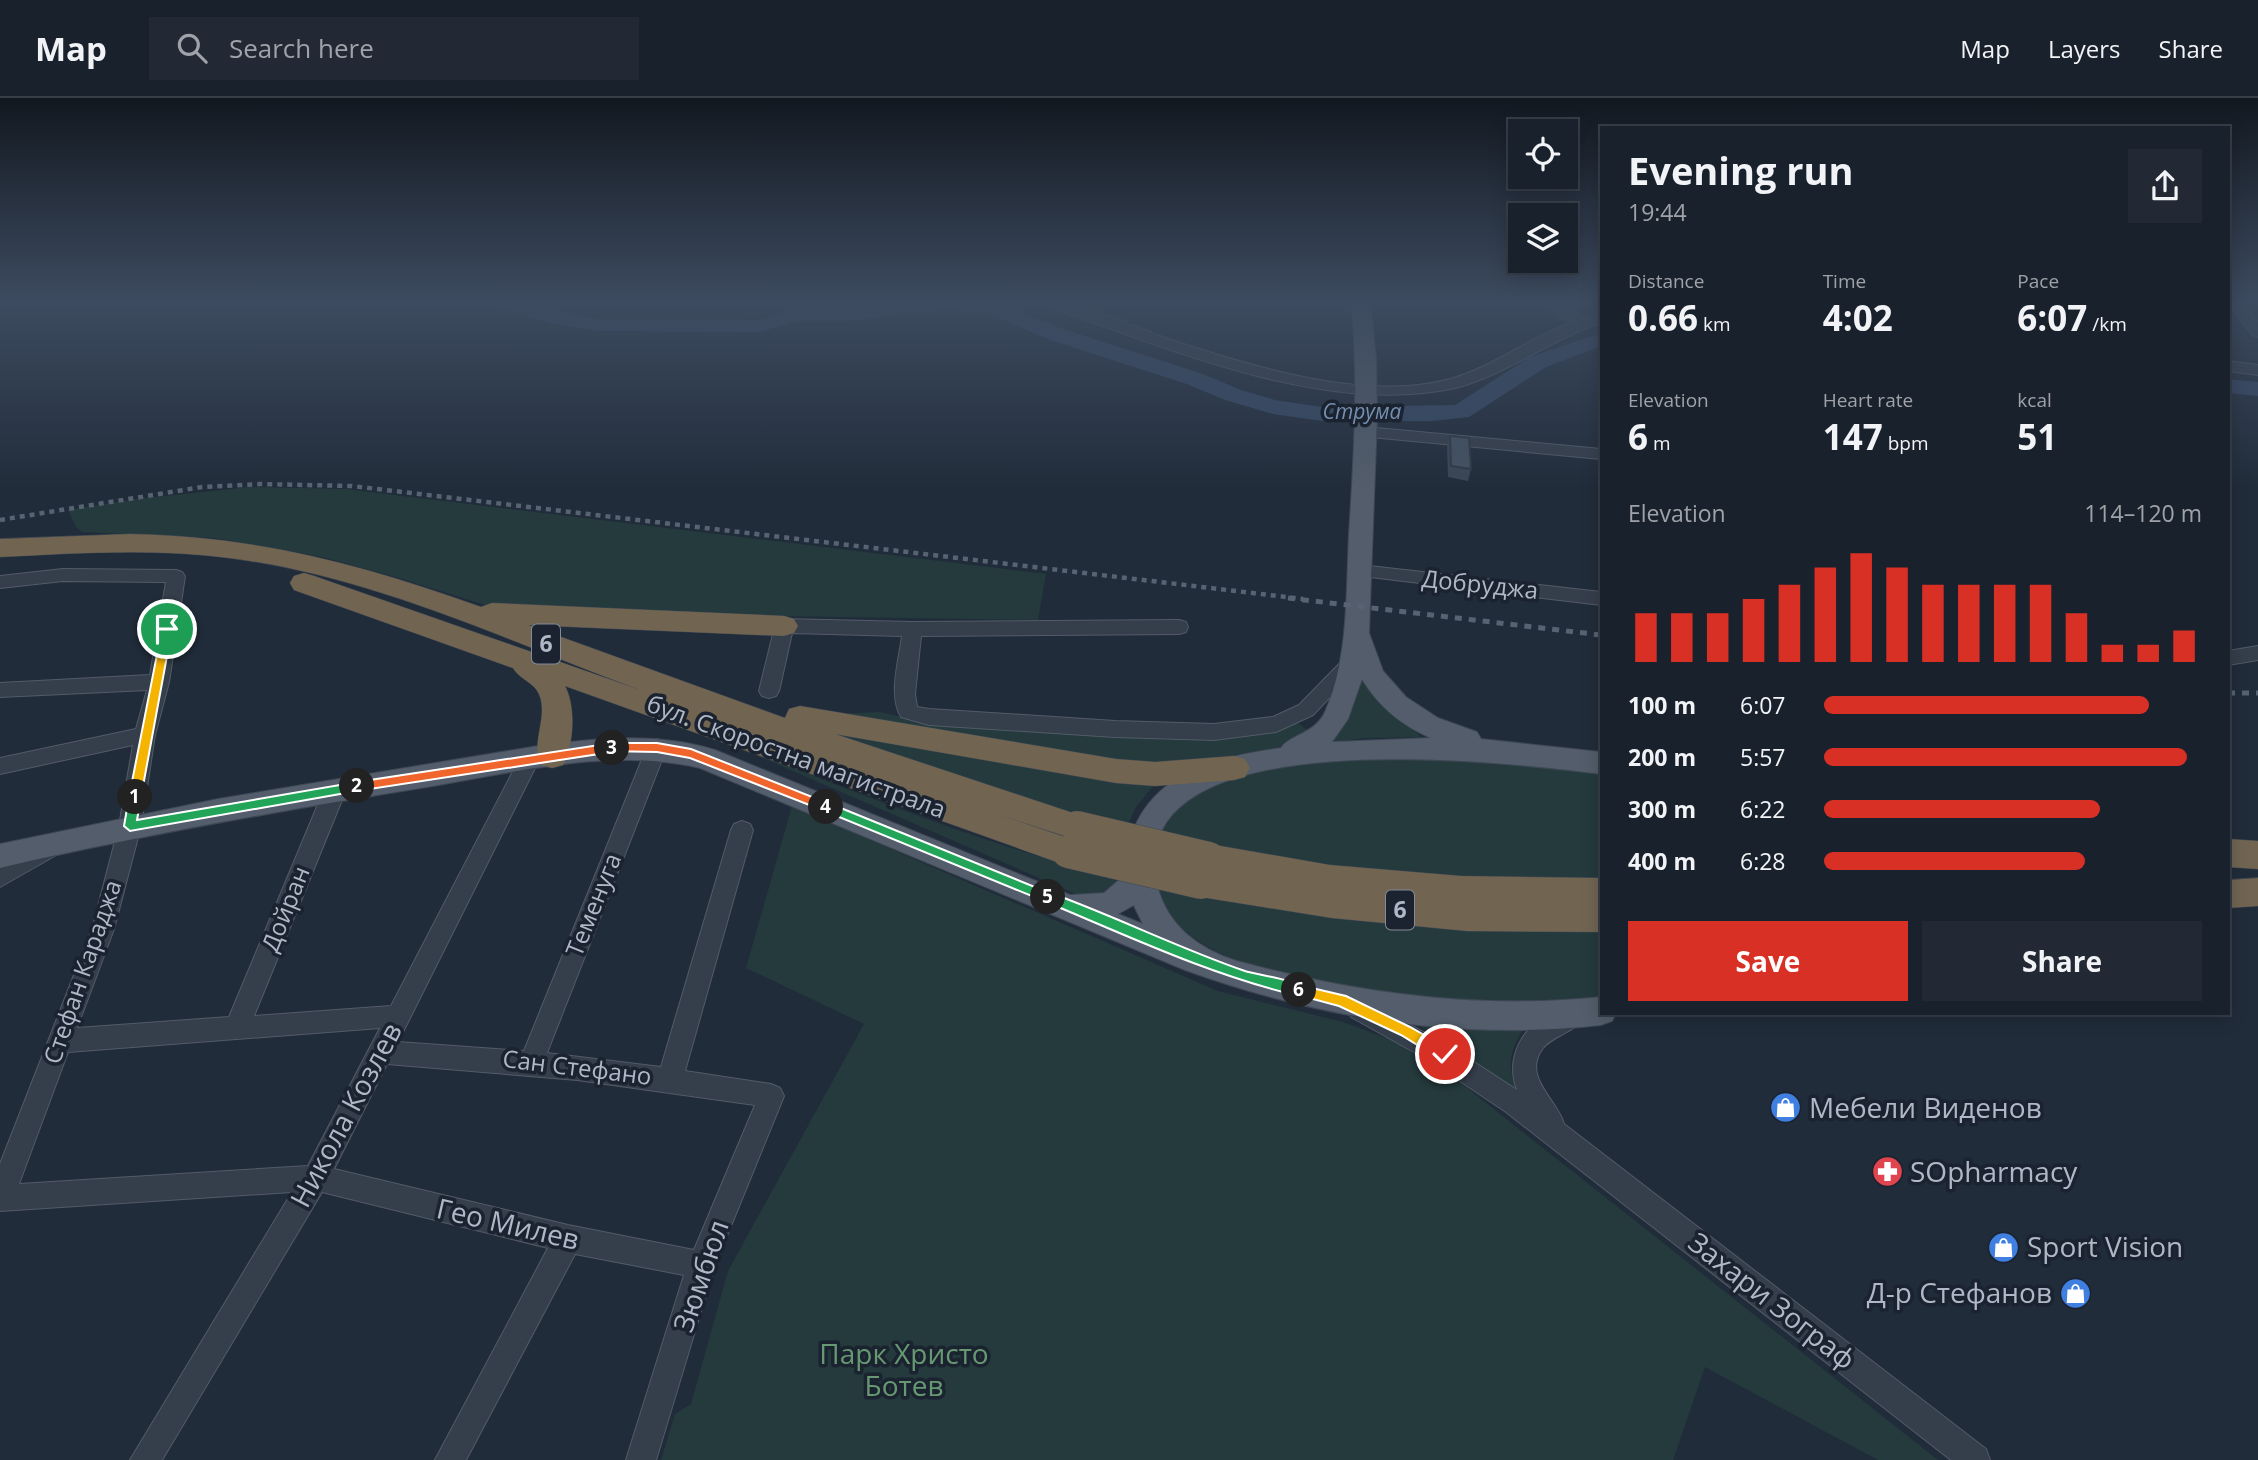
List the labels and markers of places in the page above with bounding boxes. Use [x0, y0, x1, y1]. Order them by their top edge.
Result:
pin [137, 599, 197, 659]
pin: 3 [594, 730, 630, 766]
pin: 2 [340, 768, 374, 804]
pin: 1 [118, 780, 152, 814]
pin: 4 [808, 790, 844, 824]
pin: 5 [1030, 880, 1066, 914]
pin: 6 [1282, 972, 1316, 1008]
pin [1415, 1024, 1475, 1084]
place label: Мебели Виденов [1809, 1088, 2042, 1126]
shop icon: Мебели Виденов [1769, 1091, 1803, 1125]
place label: SOpharmacy [1910, 1152, 2078, 1190]
pharmacy icon: SOpharmacy [1870, 1155, 1904, 1189]
place label: Sport Vision [2027, 1227, 2183, 1265]
shop icon: Sport Vision [1987, 1230, 2021, 1264]
place label: Д-р Стефанов [1867, 1273, 2052, 1311]
shop icon: Д-р Стефанов [2058, 1276, 2092, 1310]

